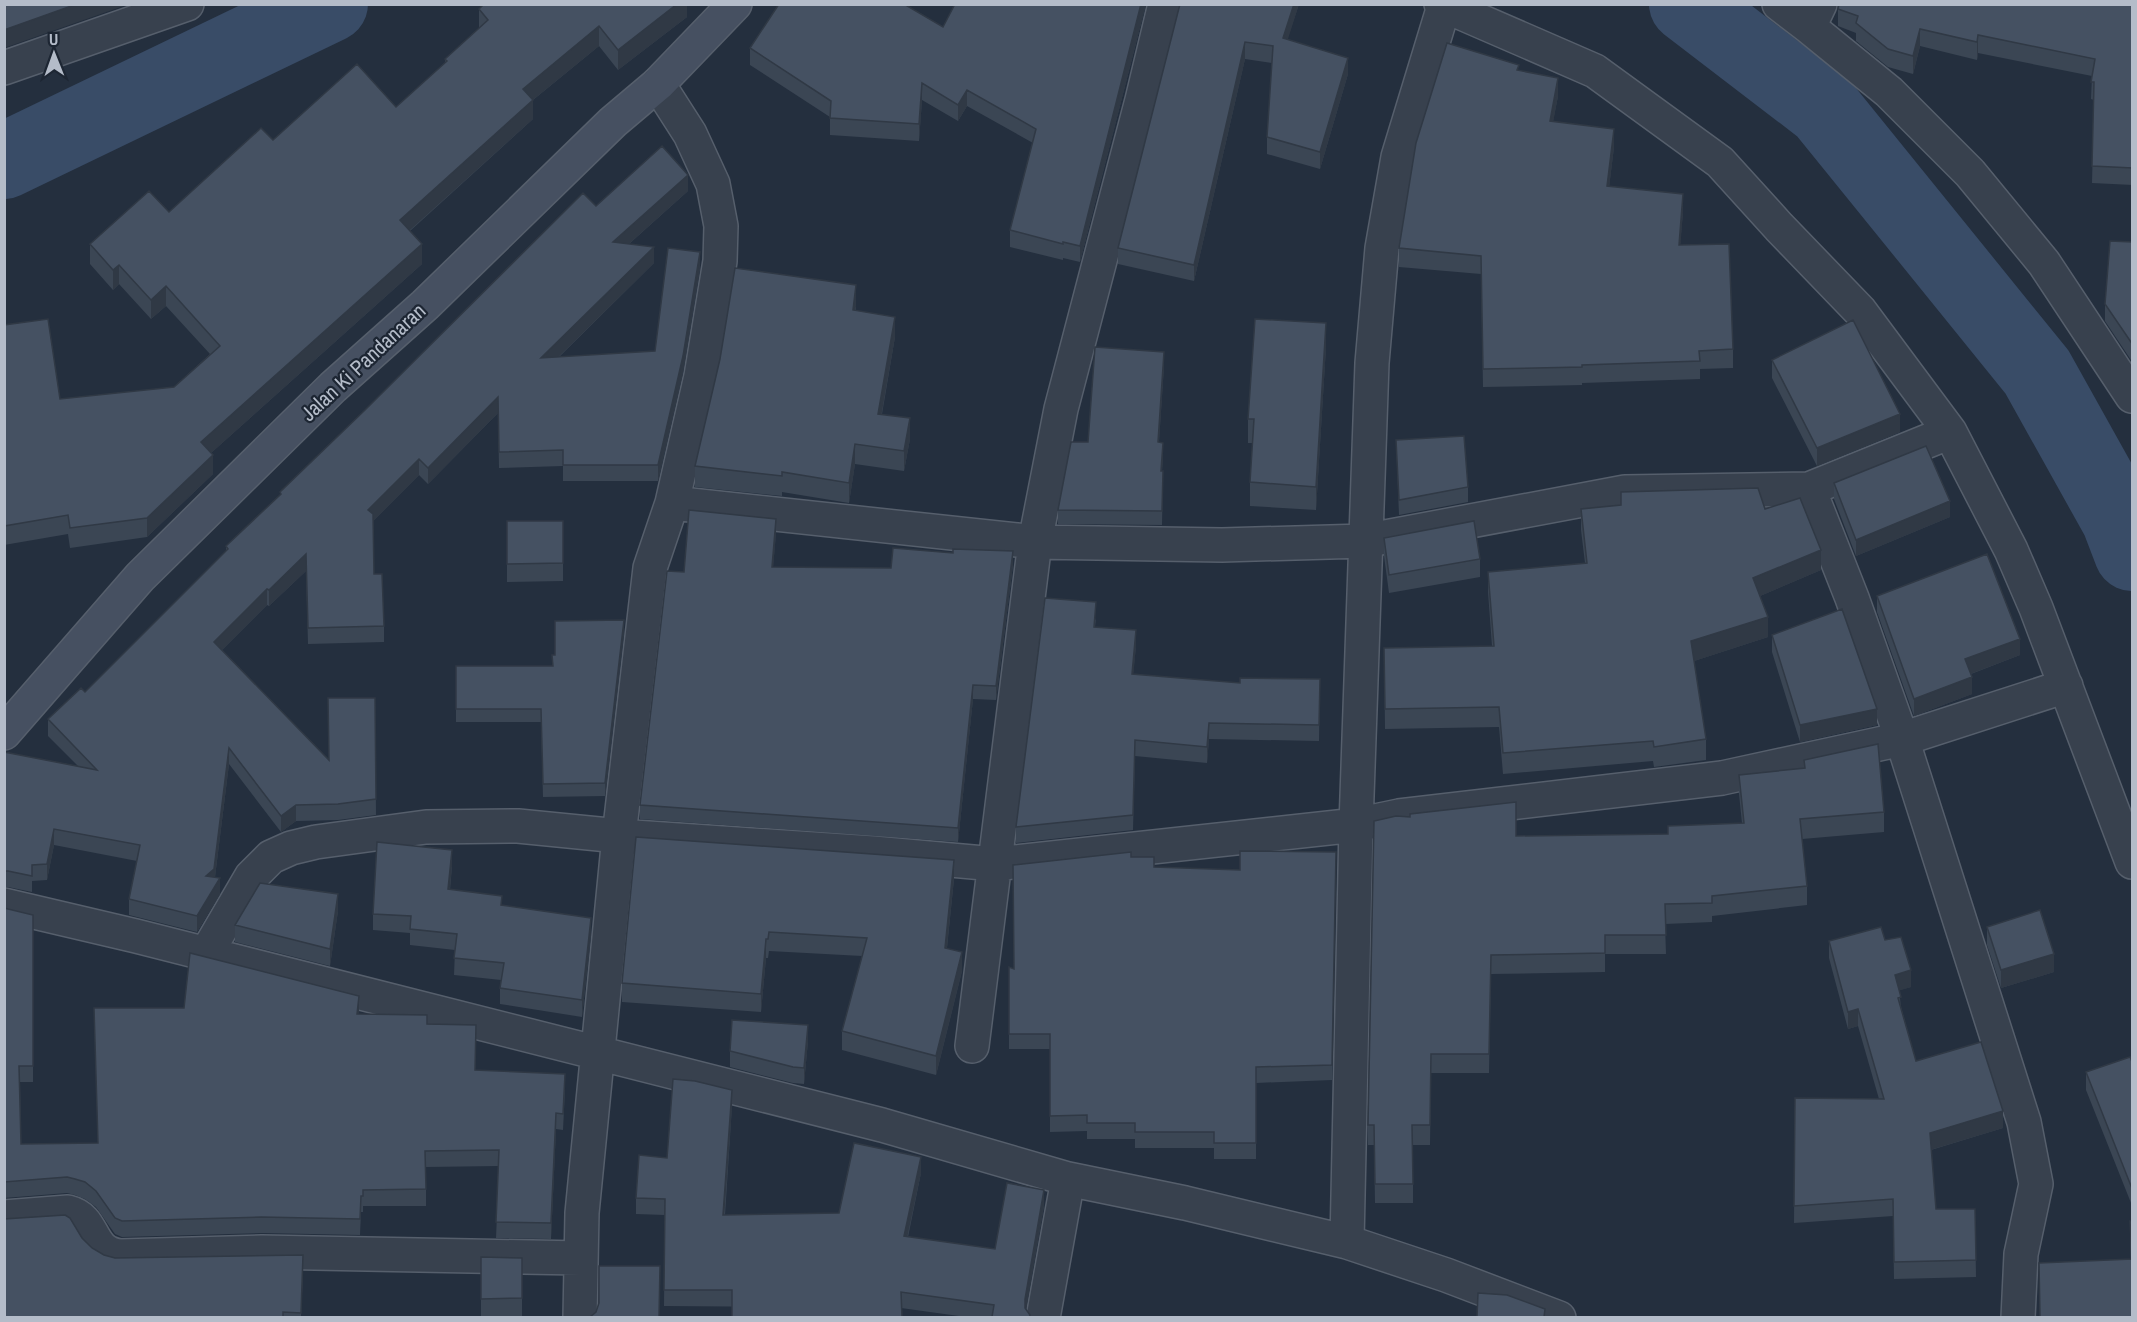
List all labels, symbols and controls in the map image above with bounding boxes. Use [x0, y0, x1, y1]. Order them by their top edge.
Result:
north arrow [24, 24, 84, 84]
text: U [49, 28, 59, 50]
street label: Jalan Ki Pandanaran [294, 297, 432, 427]

